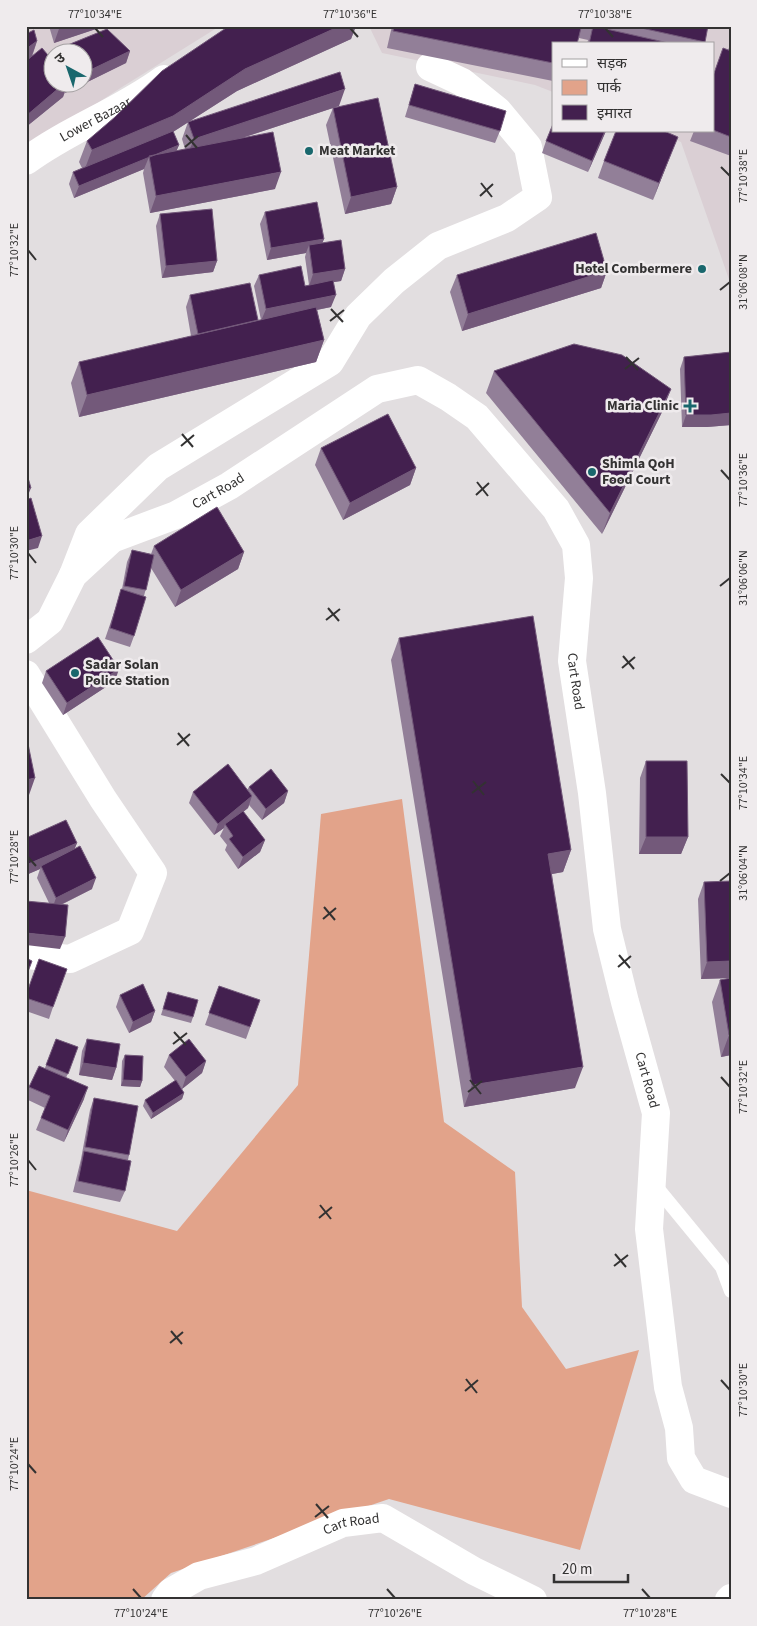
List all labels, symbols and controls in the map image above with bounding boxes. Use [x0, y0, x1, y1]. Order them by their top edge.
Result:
text: 77°10'34"E [68, 6, 122, 23]
text: 77°10'36"E [323, 6, 377, 23]
text: 77°10'38"E [578, 6, 632, 23]
north arrow [42, 42, 92, 92]
legend [552, 42, 714, 132]
text: उ [51, 48, 70, 69]
text: सड़क [597, 53, 627, 74]
text: पार्क [597, 77, 621, 98]
street label: Lower Bazaar [56, 92, 135, 147]
text: इमारत [597, 103, 632, 124]
place label: Meat Market [319, 141, 396, 161]
marker: Meat Market [303, 145, 315, 157]
text: 77°10'38"E [735, 149, 752, 203]
text: 77°10'32"E [6, 223, 23, 277]
text: 31°06'08"N [735, 254, 752, 310]
place label: Hotel Combermere [575, 259, 692, 279]
marker: Hotel Combermere [696, 263, 708, 275]
place label: Maria Clinic [607, 396, 679, 416]
marker: Maria Clinic [683, 399, 697, 413]
text: 77°10'36"E [735, 453, 752, 507]
place label: Shimla QoH Food Court [602, 454, 675, 490]
marker: Shimla QoH Food Court [586, 466, 598, 478]
street label: Cart Road [189, 468, 249, 514]
text: 77°10'30"E [6, 526, 23, 580]
text: 31°06'06"N [735, 550, 752, 606]
street label: Cart Road [562, 652, 589, 711]
place label: Sadar Solan Police Station [85, 655, 170, 691]
marker: Sadar Solan Police Station [69, 667, 81, 679]
text: 77°10'34"E [735, 756, 752, 810]
text: 77°10'28"E [6, 830, 23, 884]
text: 31°06'04"N [735, 845, 752, 901]
street label: Cart Road [629, 1050, 664, 1110]
text: 77°10'32"E [735, 1060, 752, 1114]
text: 77°10'26"E [6, 1133, 23, 1187]
text: 77°10'30"E [735, 1363, 752, 1417]
text: 77°10'24"E [6, 1437, 23, 1491]
street label: Cart Road [320, 1509, 381, 1541]
scale bar [554, 1551, 628, 1583]
text: 20 m [562, 1559, 592, 1580]
text: 77°10'24"E [114, 1605, 168, 1622]
text: 77°10'26"E [368, 1605, 422, 1622]
text: 77°10'28"E [623, 1605, 677, 1622]

